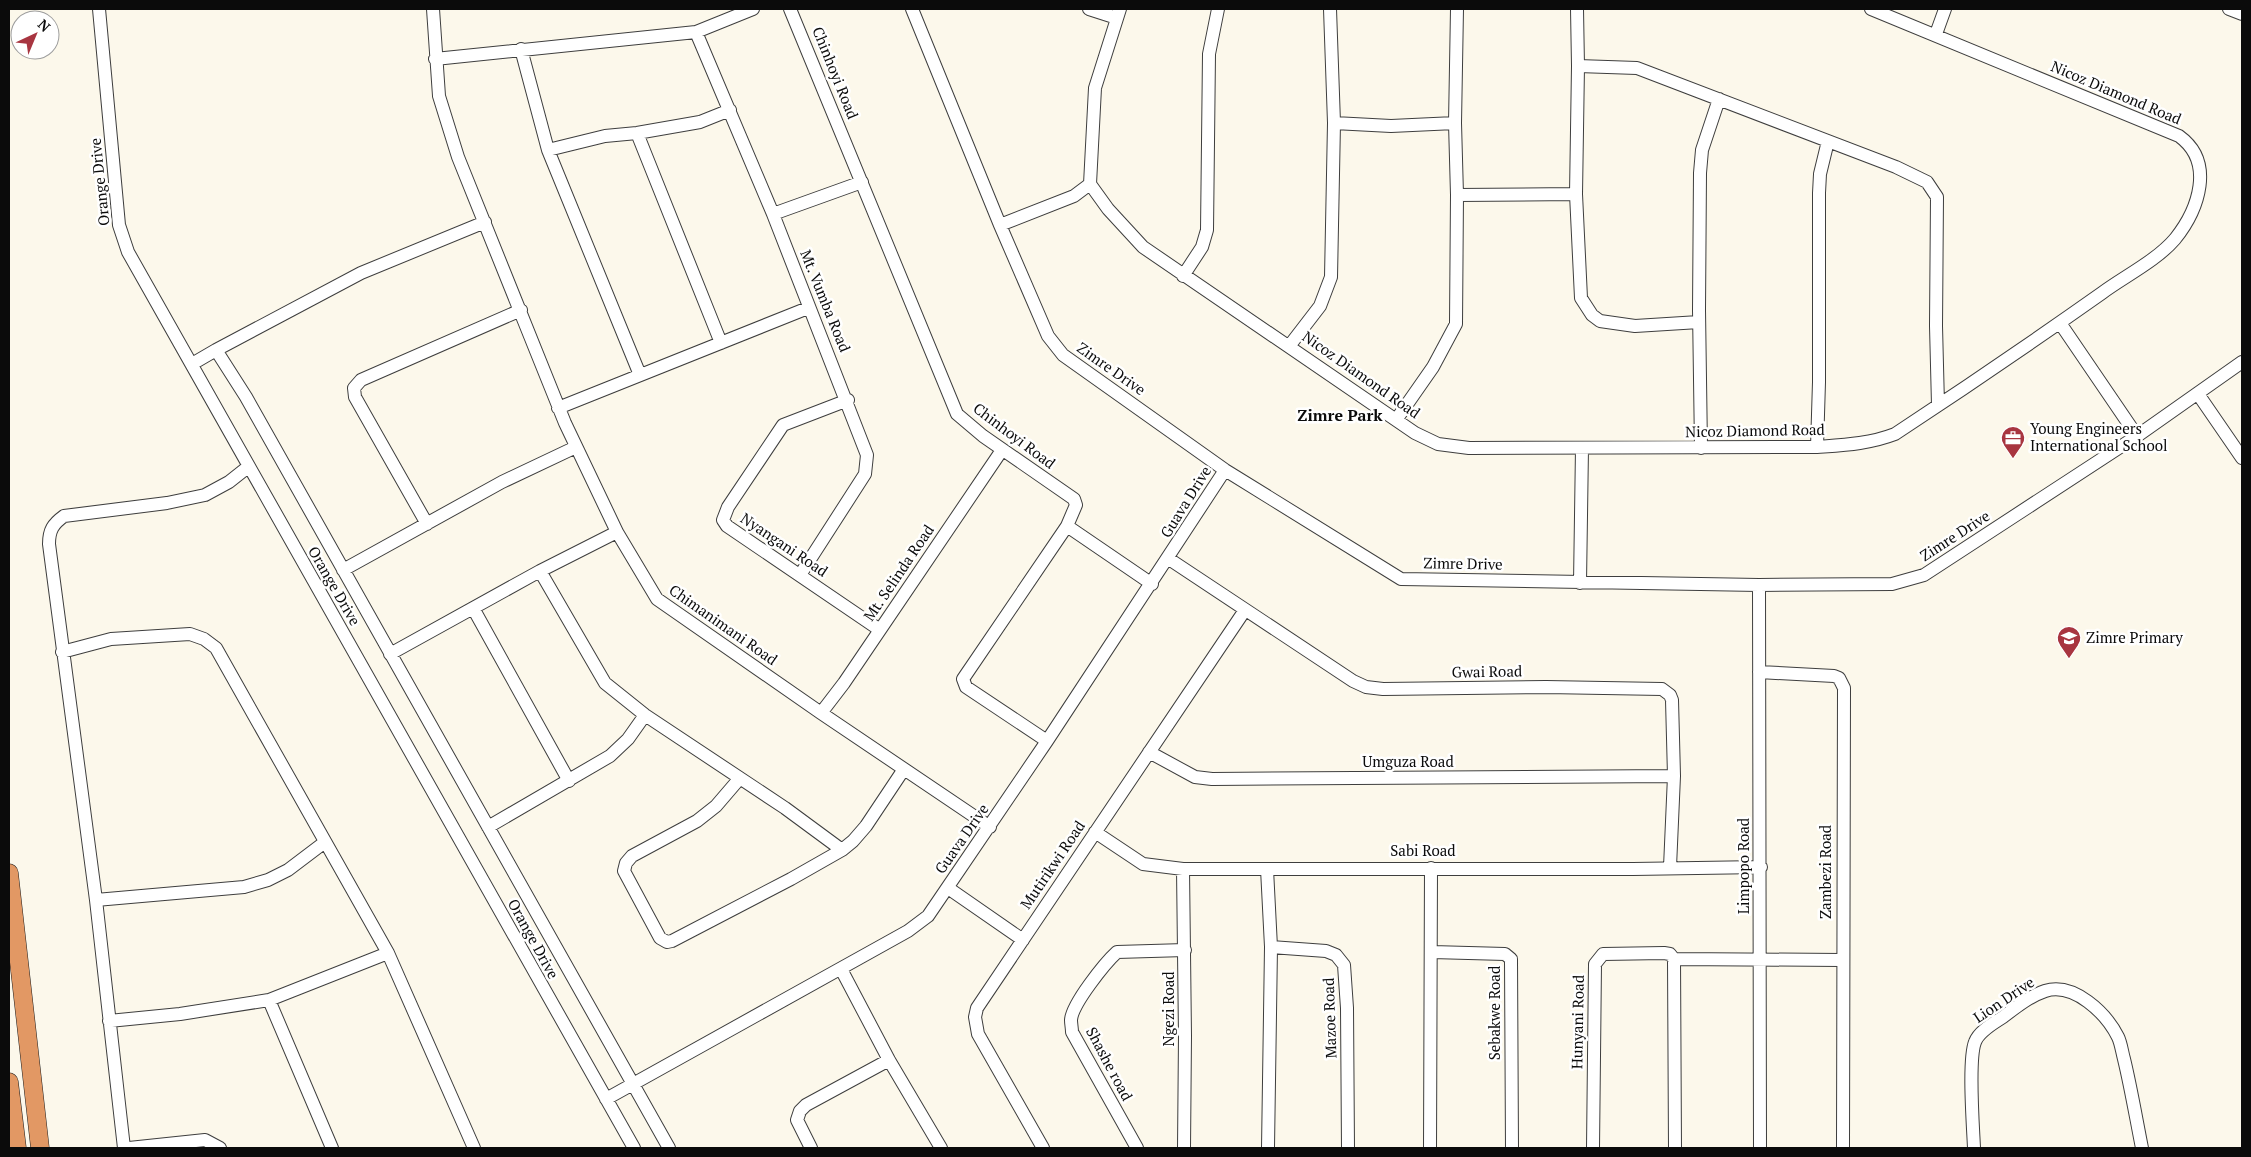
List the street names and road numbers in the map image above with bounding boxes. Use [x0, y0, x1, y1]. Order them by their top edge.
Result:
street label: Chinhoyi Road [808, 23, 864, 122]
street label: Nicoz Diamond Road [2048, 56, 2185, 129]
street label: Orange Drive [84, 137, 114, 227]
street label: Mt. Vumba Road [796, 246, 856, 355]
street label: Nicoz Diamond Road [1299, 326, 1424, 422]
street label: Zimre Drive [1073, 337, 1150, 399]
street label: Chinhoyi Road [969, 398, 1060, 473]
street label: Nicoz Diamond Road [1685, 419, 1825, 441]
street label: Guava Drive [1155, 462, 1215, 541]
street label: Zimre Drive [1916, 505, 1993, 565]
street label: Nyangani Road [737, 508, 832, 581]
street label: Mt. Selinda Road [858, 520, 938, 625]
street label: Orange Drive [304, 542, 366, 629]
street label: Zimre Drive [1423, 552, 1503, 574]
street label: Chimanimani Road [665, 579, 782, 669]
street label: Gwai Road [1452, 660, 1522, 682]
street label: Umguza Road [1362, 751, 1454, 771]
street label: Guava Drive [930, 799, 993, 877]
street label: Mutirikwi Road [1015, 816, 1089, 912]
street label: Limpopo Road [1733, 818, 1753, 914]
street label: Zambezi Road [1815, 825, 1835, 919]
street label: Sabi Road [1390, 840, 1456, 860]
street label: Orange Drive [504, 895, 564, 982]
street label: Sebakwe Road [1484, 966, 1504, 1060]
street label: Ngezi Road [1158, 971, 1178, 1047]
street label: Lion Drive [1969, 971, 2038, 1027]
street label: Hunyani Road [1566, 975, 1588, 1069]
street label: Mazoe Road [1318, 977, 1340, 1059]
street label: Shashe road [1082, 1023, 1138, 1104]

